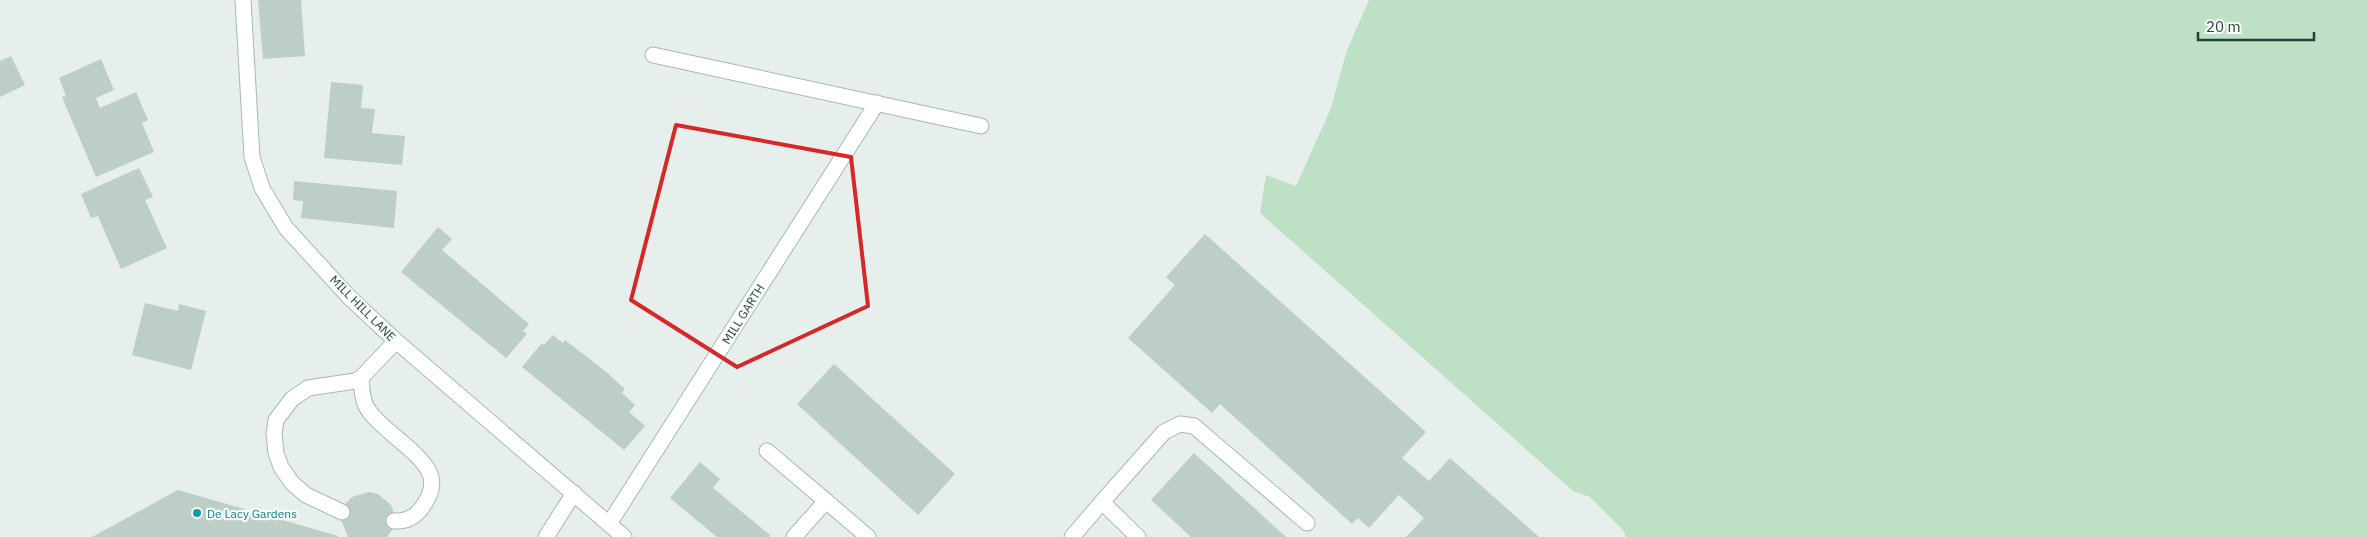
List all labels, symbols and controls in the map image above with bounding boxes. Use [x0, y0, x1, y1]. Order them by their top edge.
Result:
scale bar [2198, 10, 2314, 42]
text: 20 m [2206, 17, 2241, 36]
street label: MILL HILL LANE [327, 272, 399, 344]
street label: MILL GARTH [719, 281, 767, 347]
place label: De Lacy Gardens [207, 506, 297, 521]
marker: De Lacy Gardens [191, 507, 203, 519]

